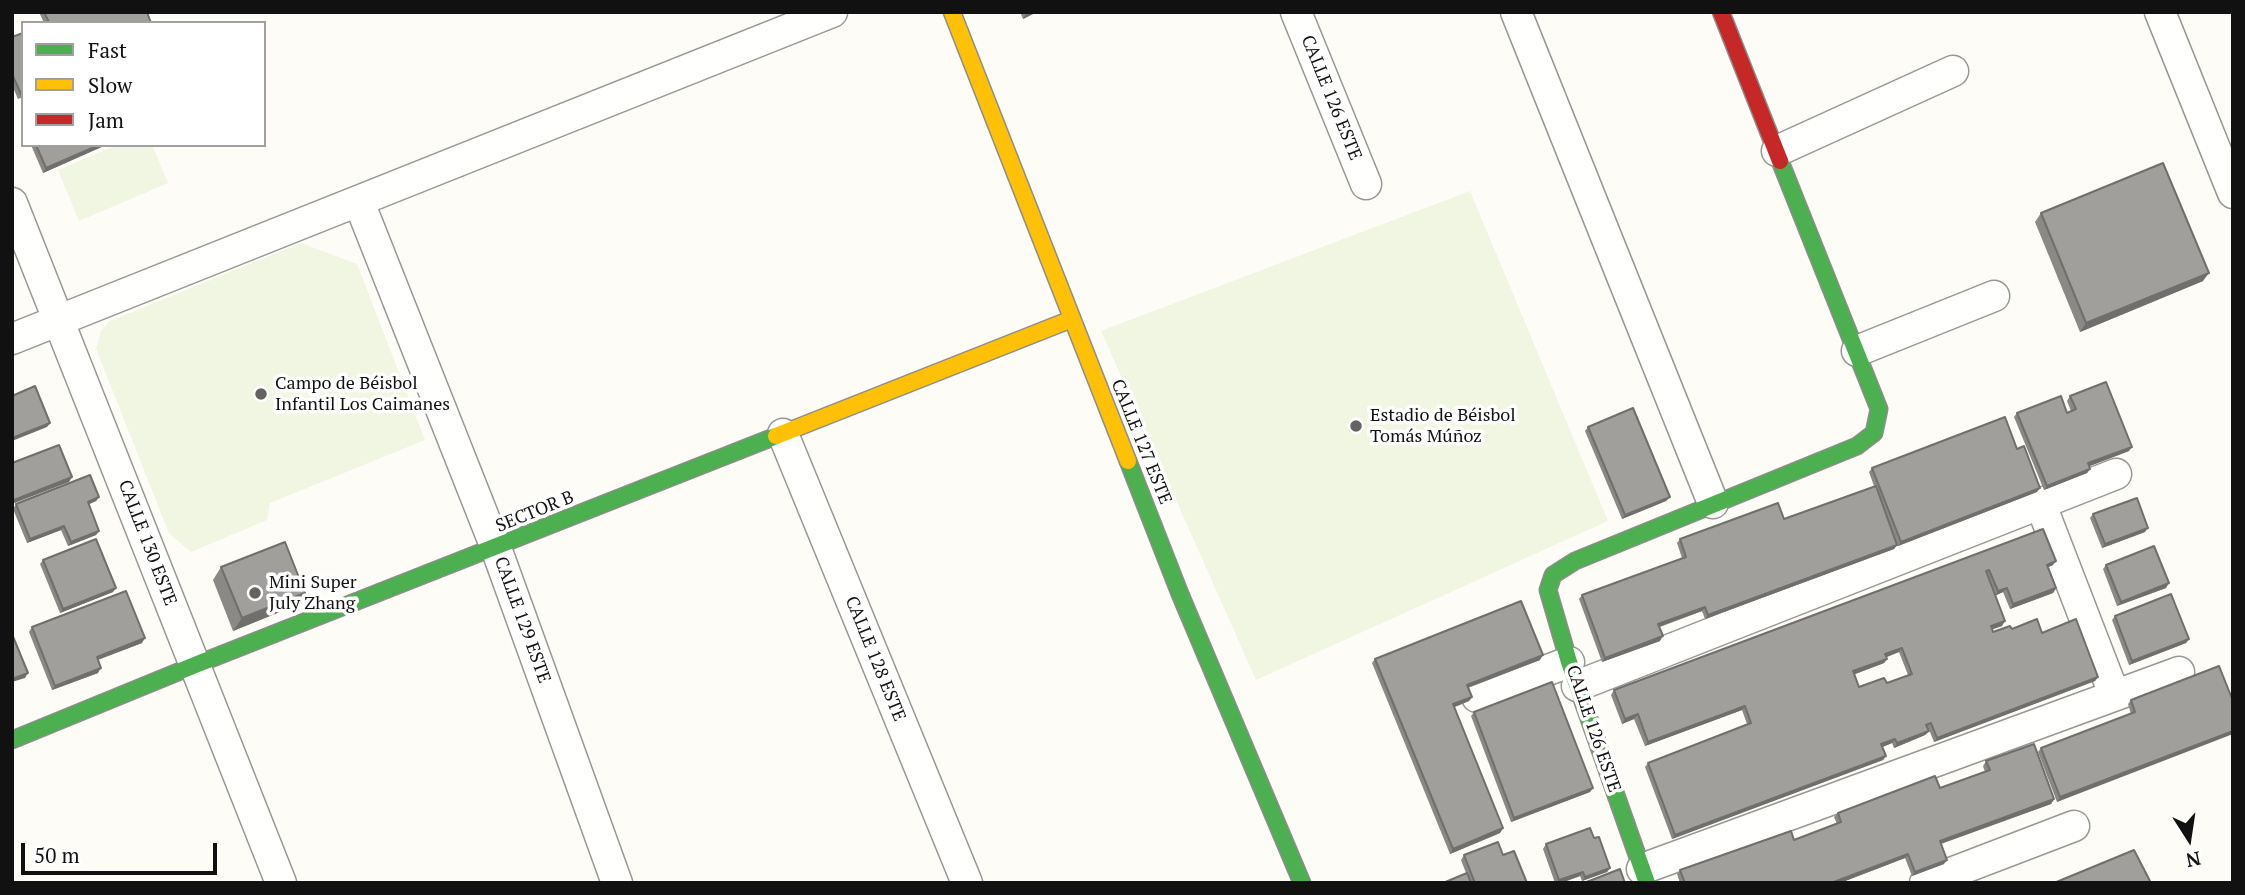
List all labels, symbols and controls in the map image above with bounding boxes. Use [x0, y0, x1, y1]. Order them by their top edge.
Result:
legend [21, 21, 266, 147]
street label: CALLE 126 ESTE [1296, 32, 1366, 164]
text: Fast [88, 36, 127, 64]
text: Slow [88, 71, 132, 99]
text: Jam [88, 106, 124, 134]
place label: Campo de Béisbol Infantil Los Caimanes [275, 373, 450, 416]
street label: CALLE 127 ESTE [1106, 376, 1176, 508]
marker: Campo de Béisbol Infantil Los Caimanes [253, 386, 269, 402]
place label: Estadio de Béisbol Tomás Múñoz [1370, 405, 1516, 448]
marker: Estadio de Béisbol Tomás Múñoz [1348, 418, 1364, 434]
street label: CALLE 130 ESTE [113, 477, 181, 609]
street label: SECTOR B [493, 487, 577, 537]
street label: CALLE 129 ESTE [489, 554, 555, 686]
place label: Mini Super July Zhang [269, 572, 357, 614]
marker: Mini Super July Zhang [247, 585, 263, 601]
street label: CALLE 128 ESTE [840, 593, 910, 725]
street label: CALLE 126 ESTE [1561, 663, 1625, 795]
north arrow [2154, 804, 2224, 874]
scale bar [24, 828, 220, 872]
text: 50 m [34, 841, 80, 869]
text: N [2184, 846, 2203, 874]

